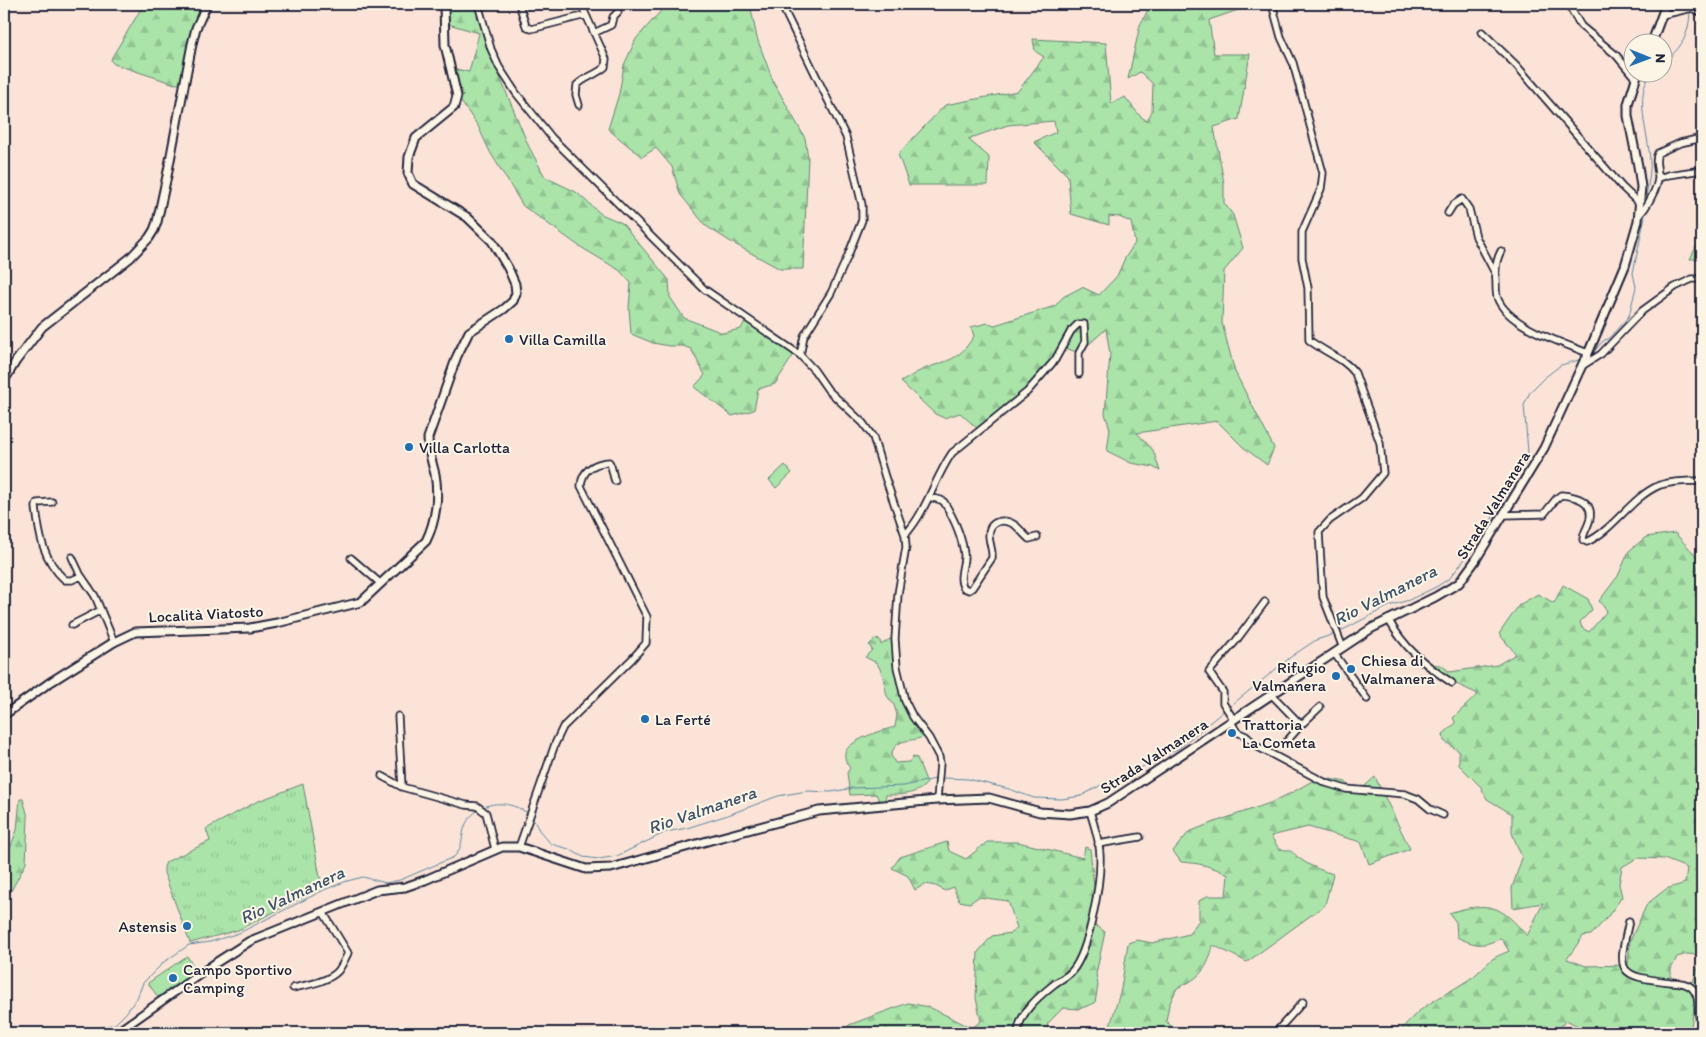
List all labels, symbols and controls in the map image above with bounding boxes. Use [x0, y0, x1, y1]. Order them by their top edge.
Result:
north arrow [1624, 32, 1674, 82]
text: N [1652, 53, 1669, 63]
place label: Villa Camilla [519, 330, 606, 349]
marker: Villa Camilla [503, 333, 515, 345]
place label: Villa Carlotta [419, 438, 510, 457]
marker: Villa Carlotta [403, 441, 415, 453]
street label: Strada Valmanera [1452, 447, 1534, 563]
water label: Rio Valmanera [1330, 559, 1441, 630]
street label: Località Viatosto [148, 602, 264, 626]
place label: Chiesa di Valmanera [1361, 651, 1436, 688]
place label: Rifugio Valmanera [1252, 658, 1327, 695]
marker: Chiesa di Valmanera [1345, 663, 1357, 675]
marker: Rifugio Valmanera [1330, 670, 1342, 682]
place label: La Ferté [655, 710, 711, 729]
marker: La Ferté [639, 713, 651, 725]
street label: Strada Valmanera [1097, 714, 1212, 798]
place label: Trattoria La Cometa [1242, 715, 1317, 752]
marker: Trattoria La Cometa [1226, 727, 1238, 739]
water label: Rio Valmanera [645, 781, 760, 839]
water label: Rio Valmanera [236, 861, 348, 929]
place label: Astensis [119, 917, 177, 936]
marker: Astensis [181, 920, 193, 932]
place label: Campo Sportivo Camping [183, 960, 292, 997]
marker: Campo Sportivo Camping [167, 972, 179, 984]

